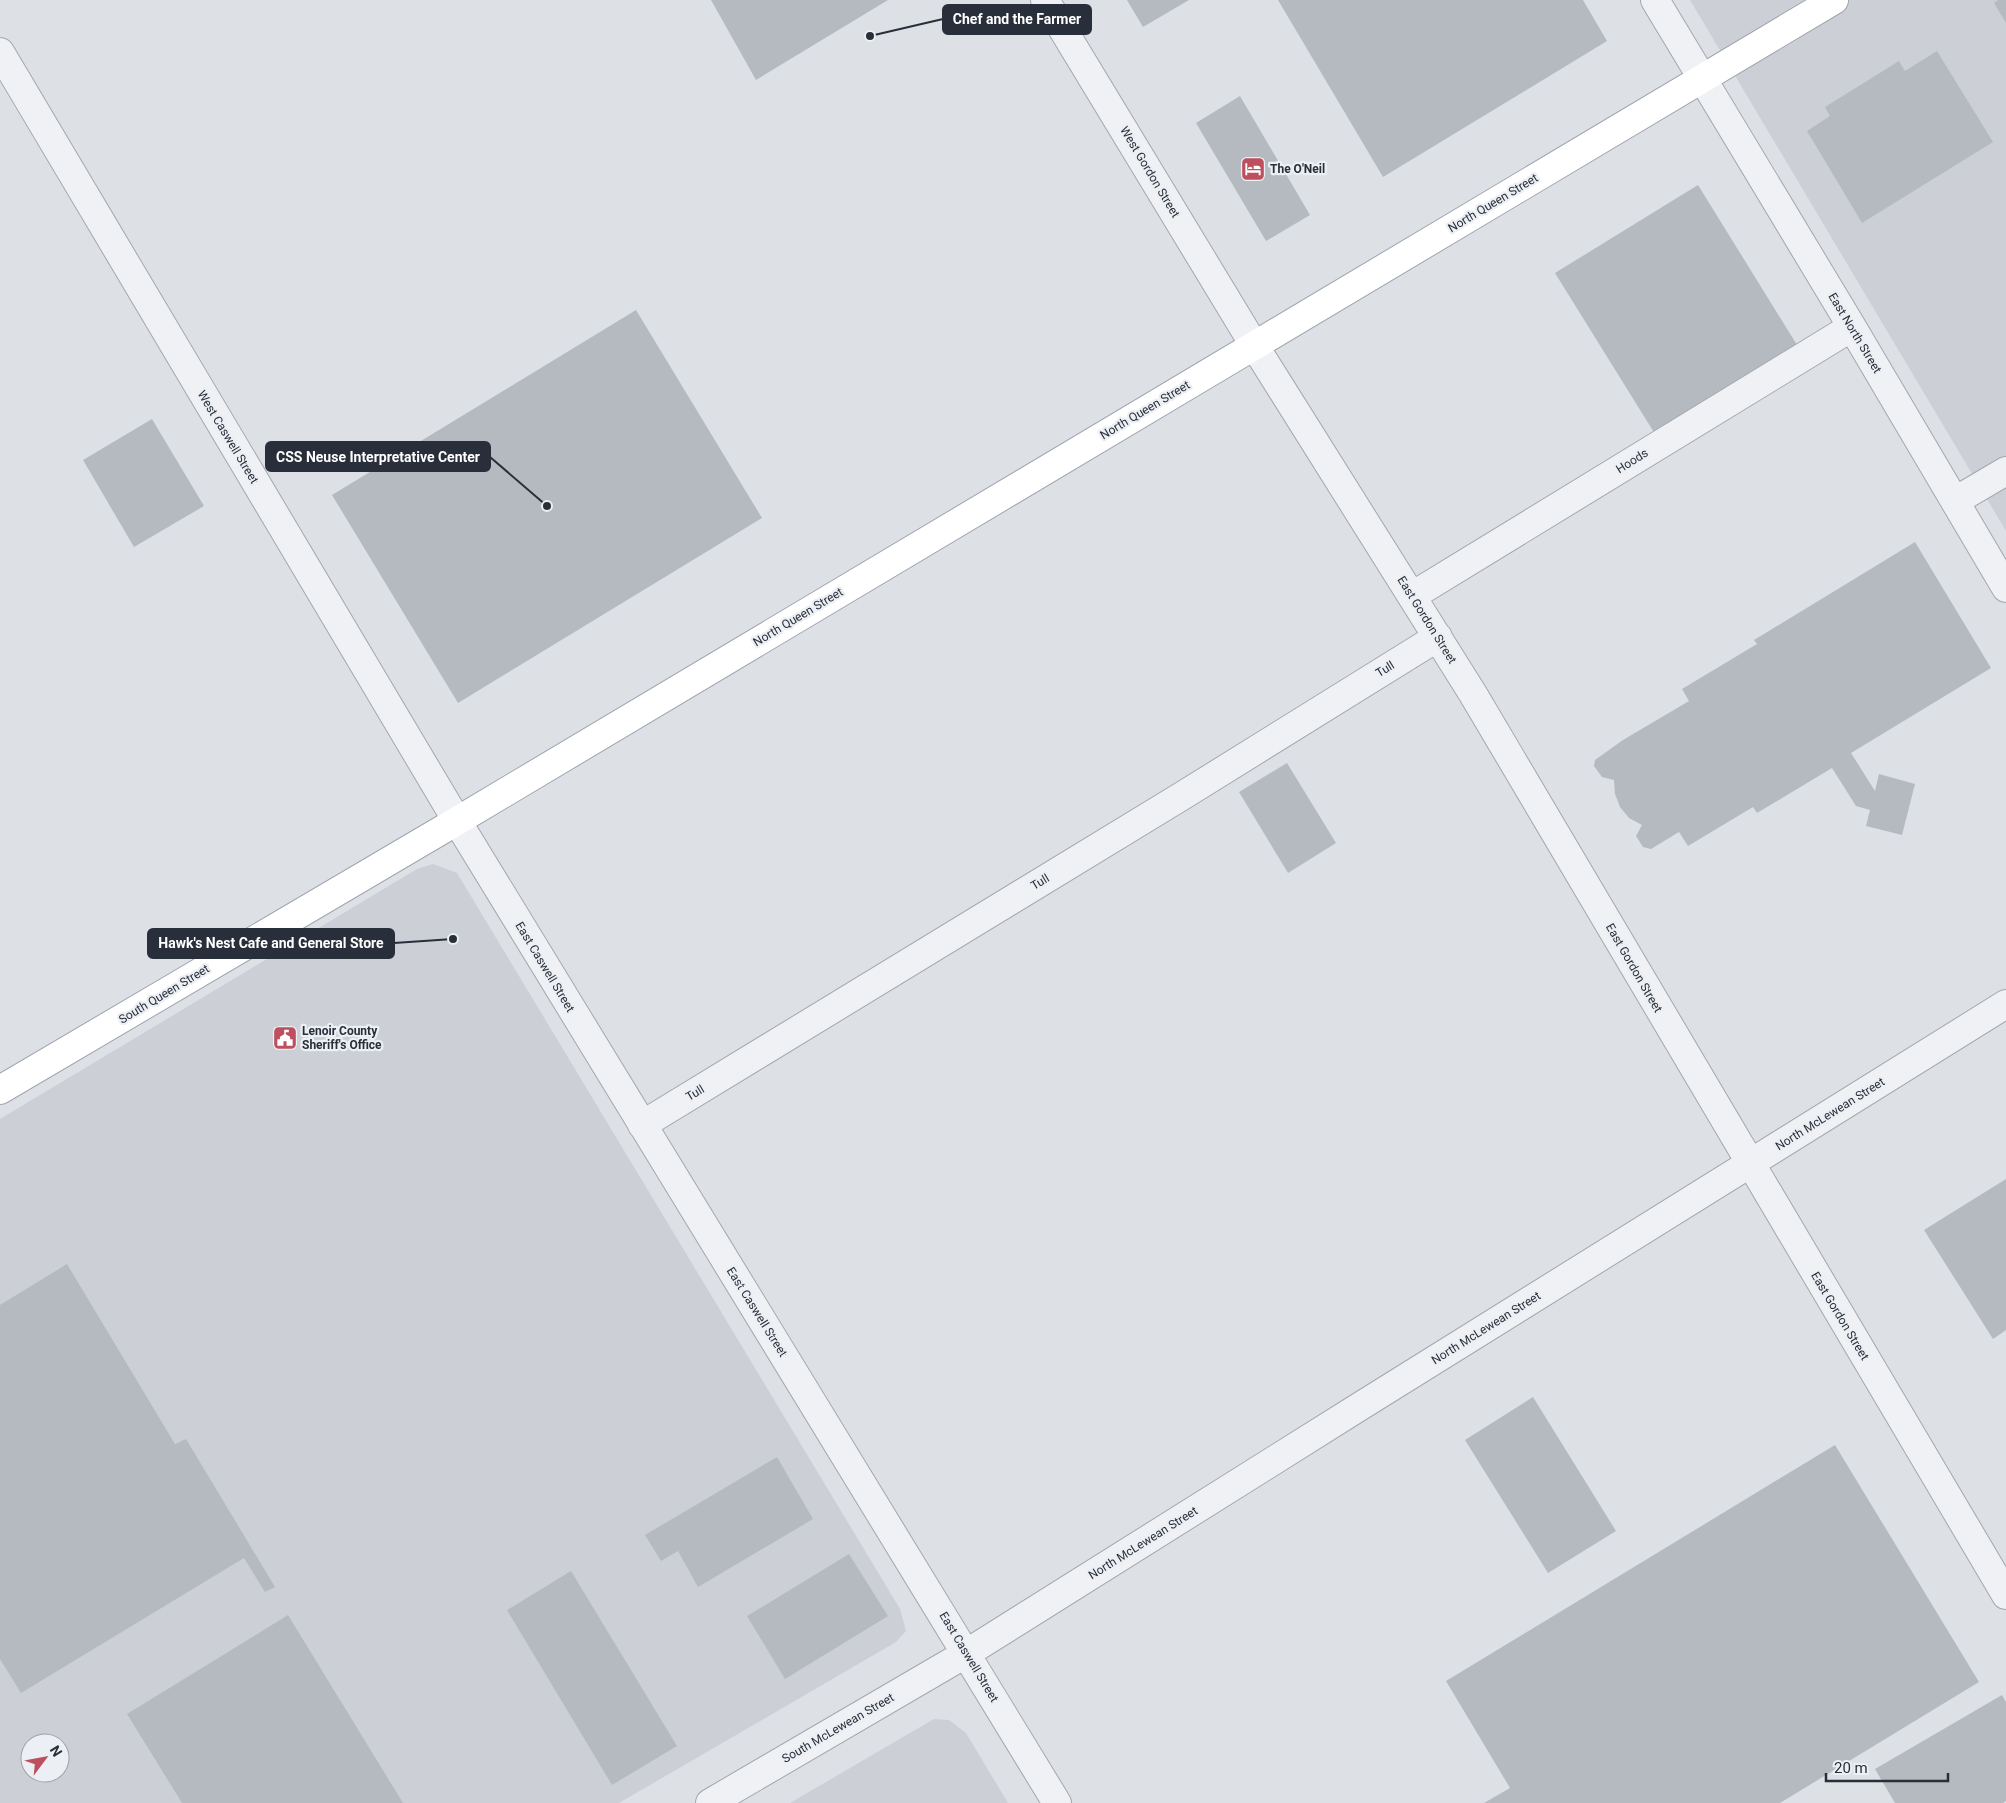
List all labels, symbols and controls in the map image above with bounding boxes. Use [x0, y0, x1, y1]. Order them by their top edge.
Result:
callout: Chef and the Farmer [943, 5, 1091, 34]
text: Chef and the Farmer [953, 11, 1081, 27]
street label: West Gordon Street [1117, 124, 1183, 220]
hotel icon: The O'Neil [1240, 156, 1266, 182]
place label: The O'Neil [1270, 162, 1325, 176]
street label: North Queen Street [1446, 171, 1540, 235]
street label: East North Street [1825, 290, 1885, 376]
street label: North Queen Street [1098, 378, 1192, 442]
street label: West Caswell Street [195, 388, 261, 486]
callout: CSS Neuse Interpretative Center [266, 442, 490, 471]
street label: Hoods [1613, 446, 1651, 476]
text: CSS Neuse Interpretative Center [276, 449, 480, 465]
street label: East Gordon Street [1394, 574, 1460, 666]
street label: North Queen Street [751, 585, 845, 649]
street label: Tull [1373, 658, 1397, 680]
street label: Tull [1028, 871, 1052, 893]
street label: East Caswell Street [513, 919, 578, 1015]
street label: East Gordon Street [1603, 921, 1665, 1015]
callout: Hawk's Nest Cafe and General Store [148, 929, 394, 958]
text: Hawk's Nest Cafe and General Store [158, 935, 384, 951]
street label: South Queen Street [116, 961, 212, 1027]
place label: Lenoir County Sheriff's Office [302, 1024, 382, 1052]
public building icon: Lenoir County Sheriff's Office [272, 1025, 298, 1051]
street label: North McLewean Street [1773, 1075, 1887, 1153]
street label: Tull [683, 1082, 707, 1104]
street label: East Caswell Street [724, 1265, 790, 1359]
street label: East Gordon Street [1808, 1269, 1872, 1363]
street label: North McLewean Street [1429, 1289, 1543, 1367]
street label: North McLewean Street [1086, 1504, 1200, 1582]
street label: East Caswell Street [937, 1609, 1002, 1705]
street label: South McLewean Street [780, 1690, 896, 1766]
north arrow [20, 1733, 70, 1783]
text: N [47, 1743, 65, 1760]
scale bar [1826, 1750, 1948, 1782]
text: 20 m [1834, 1759, 1868, 1777]

